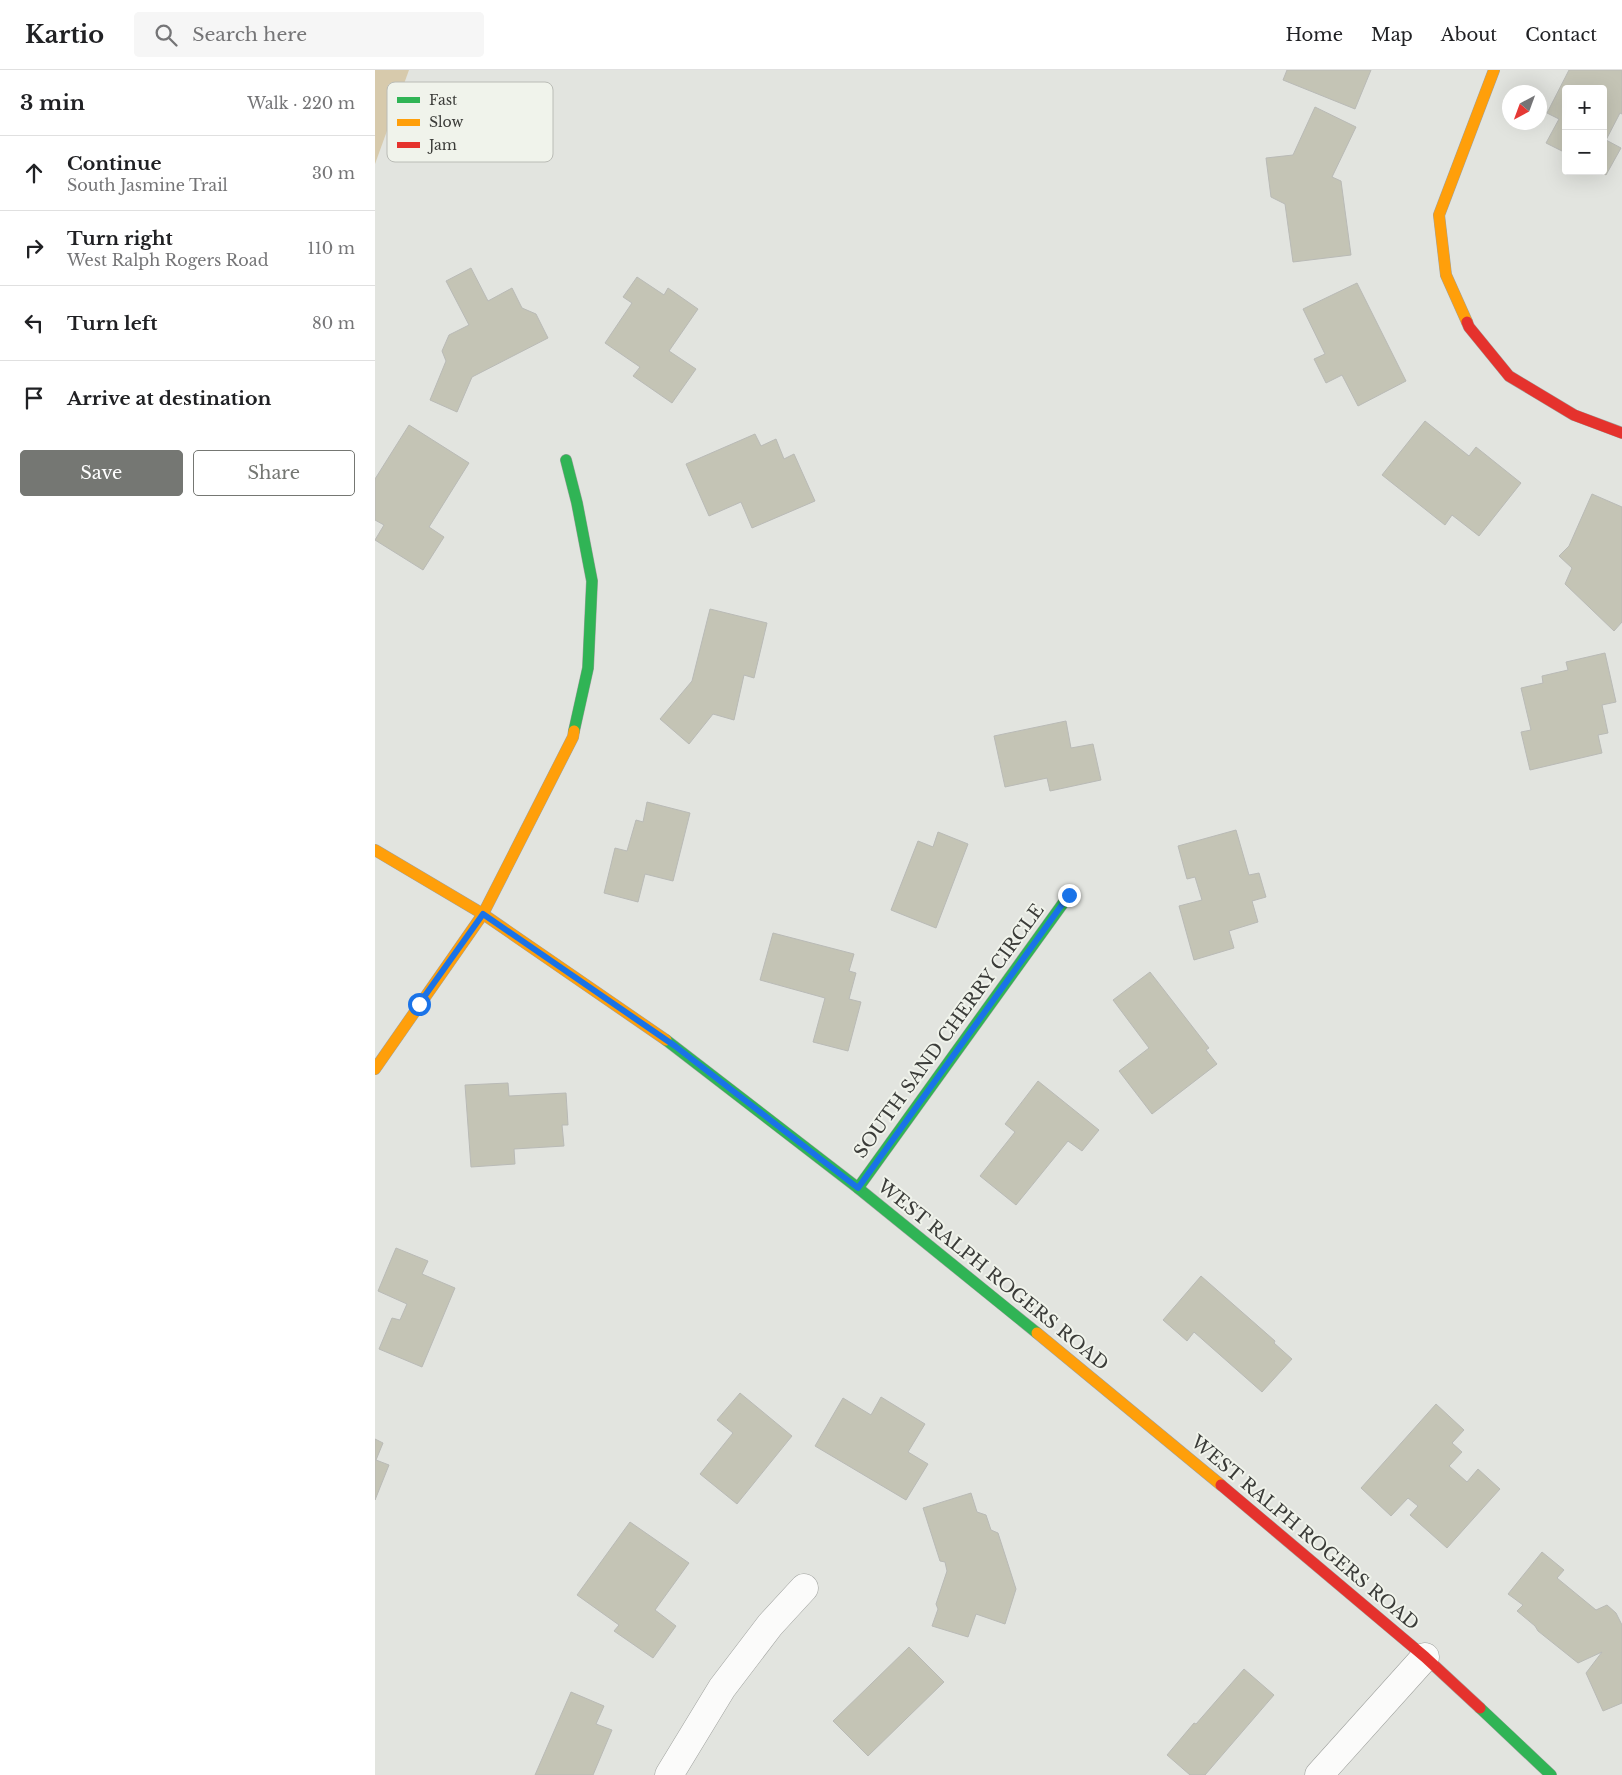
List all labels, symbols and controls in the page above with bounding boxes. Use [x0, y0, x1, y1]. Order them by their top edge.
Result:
search box [134, 12, 484, 57]
text: Kartio [25, 20, 104, 49]
icon: search [152, 21, 180, 49]
text: Search here [192, 23, 307, 46]
text: Home [1285, 24, 1343, 46]
text: Map [1371, 24, 1413, 46]
text: About [1441, 24, 1497, 46]
text: Contact [1525, 24, 1597, 46]
legend [387, 82, 553, 162]
north arrow [1502, 85, 1547, 130]
map controls [1562, 85, 1607, 175]
button: + [1562, 85, 1607, 130]
text: 3 min [20, 90, 85, 116]
text: Fast [429, 91, 458, 109]
text: Walk · 220 m [247, 93, 355, 113]
text: Slow [429, 113, 463, 131]
button: − [1562, 130, 1607, 175]
text: Jam [427, 136, 457, 154]
text: Continue [67, 152, 162, 175]
icon: ahead [20, 159, 48, 187]
text: 30 m [312, 163, 355, 183]
text: South Jasmine Trail [67, 175, 228, 195]
text: Turn right [67, 227, 173, 250]
icon: right [20, 234, 48, 262]
text: 110 m [308, 238, 355, 258]
text: West Ralph Rogers Road [67, 250, 268, 270]
icon: left [20, 309, 48, 337]
text: Turn left [67, 312, 158, 335]
text: 80 m [312, 313, 355, 333]
icon: arrive [20, 384, 48, 412]
text: Arrive at destination [67, 387, 271, 410]
button: Save [20, 450, 183, 496]
button: Share [193, 450, 355, 496]
route end [1058, 884, 1081, 907]
street label: SOUTH SAND CHERRY CIRCLE [849, 900, 1049, 1162]
route start [408, 993, 431, 1016]
street label: WEST RALPH ROGERS ROAD [872, 1174, 1113, 1375]
street label: WEST RALPH ROGERS ROAD [1186, 1430, 1423, 1635]

